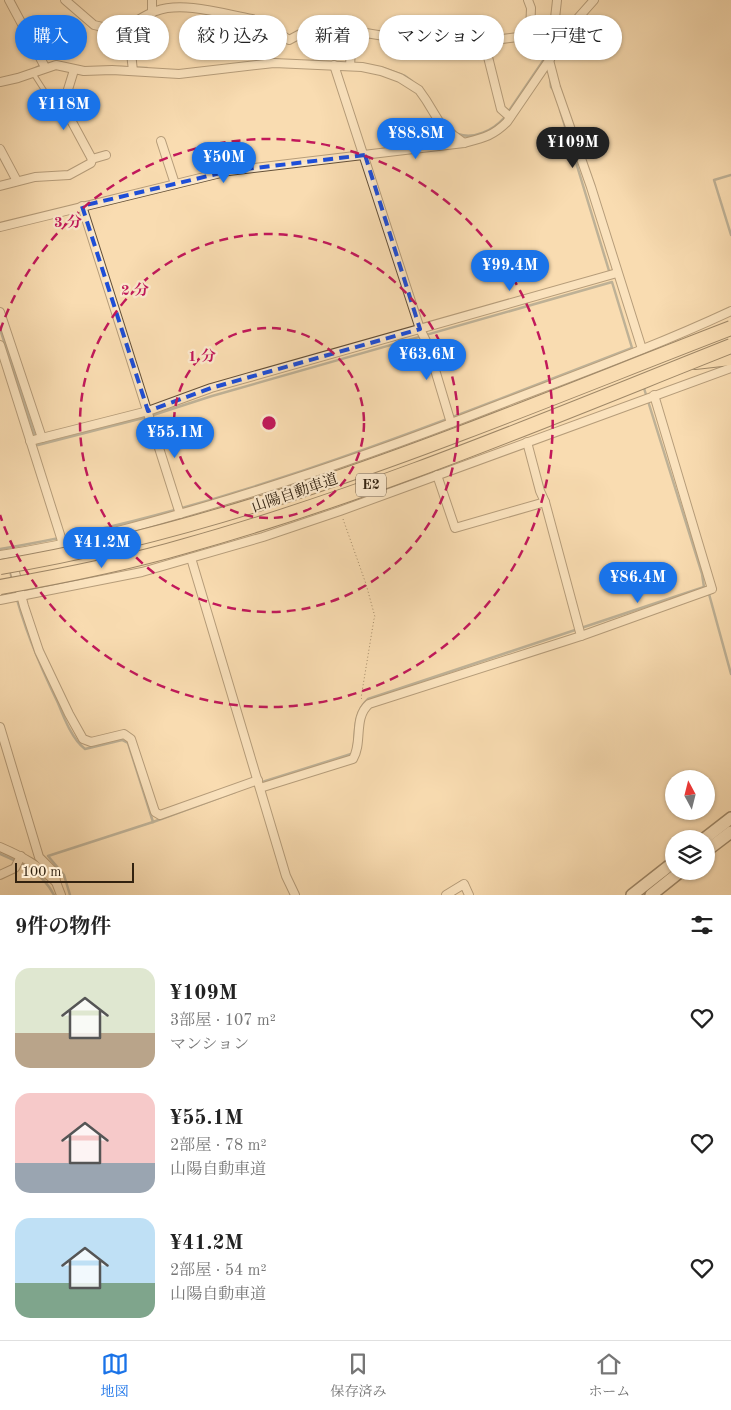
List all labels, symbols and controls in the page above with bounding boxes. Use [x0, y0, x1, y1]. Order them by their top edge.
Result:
chip: 購入 [15, 15, 87, 60]
chip: 賃貸 [97, 15, 169, 60]
chip: 絞り込み [179, 15, 287, 60]
chip: 新着 [297, 15, 369, 60]
chip: マンション [379, 15, 504, 60]
chip: 一戸建て [514, 15, 622, 60]
pin: ¥118M [29, 88, 99, 131]
text: ¥118M [38, 97, 90, 113]
pin: ¥88.8M [375, 118, 457, 160]
text: ¥88.8M [388, 126, 444, 142]
pin: ¥109M [538, 126, 608, 169]
text: ¥109M [547, 135, 599, 151]
pin: ¥50M [194, 142, 254, 184]
text: ¥50M [203, 150, 245, 166]
text: 3 分 [54, 214, 82, 231]
pin: ¥99.4M [469, 250, 551, 292]
text: ¥99.4M [482, 258, 538, 274]
text: 2 分 [121, 282, 149, 299]
pin: ¥63.6M [386, 338, 468, 381]
text: ¥63.6M [399, 347, 455, 363]
text: 1 分 [188, 348, 216, 365]
centre of rings [260, 414, 278, 432]
pin: ¥55.1M [134, 416, 216, 459]
text: ¥55.1M [147, 425, 203, 441]
street label: 山陽自動車道 [249, 470, 340, 516]
road number: E2 [356, 474, 386, 496]
pin: ¥41.2M [61, 526, 143, 569]
text: ¥41.2M [74, 535, 130, 551]
pin: ¥86.4M [597, 562, 679, 604]
text: ¥86.4M [610, 570, 666, 586]
north arrow [665, 770, 715, 820]
map controls [665, 770, 715, 880]
button: layers [665, 830, 715, 880]
scale bar [15, 860, 134, 883]
text: 100 m [22, 865, 61, 879]
icon: filters [688, 911, 716, 939]
text: 9件の物件 [15, 917, 111, 938]
text: ¥109M [170, 983, 237, 1004]
icon: home [55, 988, 115, 1048]
icon: heart [688, 1004, 716, 1032]
text: 3部屋 · 107 m² [170, 1013, 276, 1029]
text: マンション [170, 1037, 249, 1053]
text: ¥55.1M [170, 1108, 243, 1129]
icon: home [55, 1113, 115, 1173]
icon: heart [688, 1129, 716, 1157]
text: 2部屋 · 78 m² [170, 1138, 267, 1154]
text: 山陽自動車道 [170, 1162, 266, 1178]
text: ¥41.2M [170, 1233, 243, 1254]
icon: home [55, 1238, 115, 1298]
icon: heart [688, 1254, 716, 1282]
text: 2部屋 · 54 m² [170, 1263, 267, 1279]
text: 山陽自動車道 [170, 1287, 266, 1303]
tab: 地図 [101, 1350, 129, 1401]
tab: 保存済み [330, 1350, 386, 1401]
tab: ホーム [588, 1350, 630, 1401]

